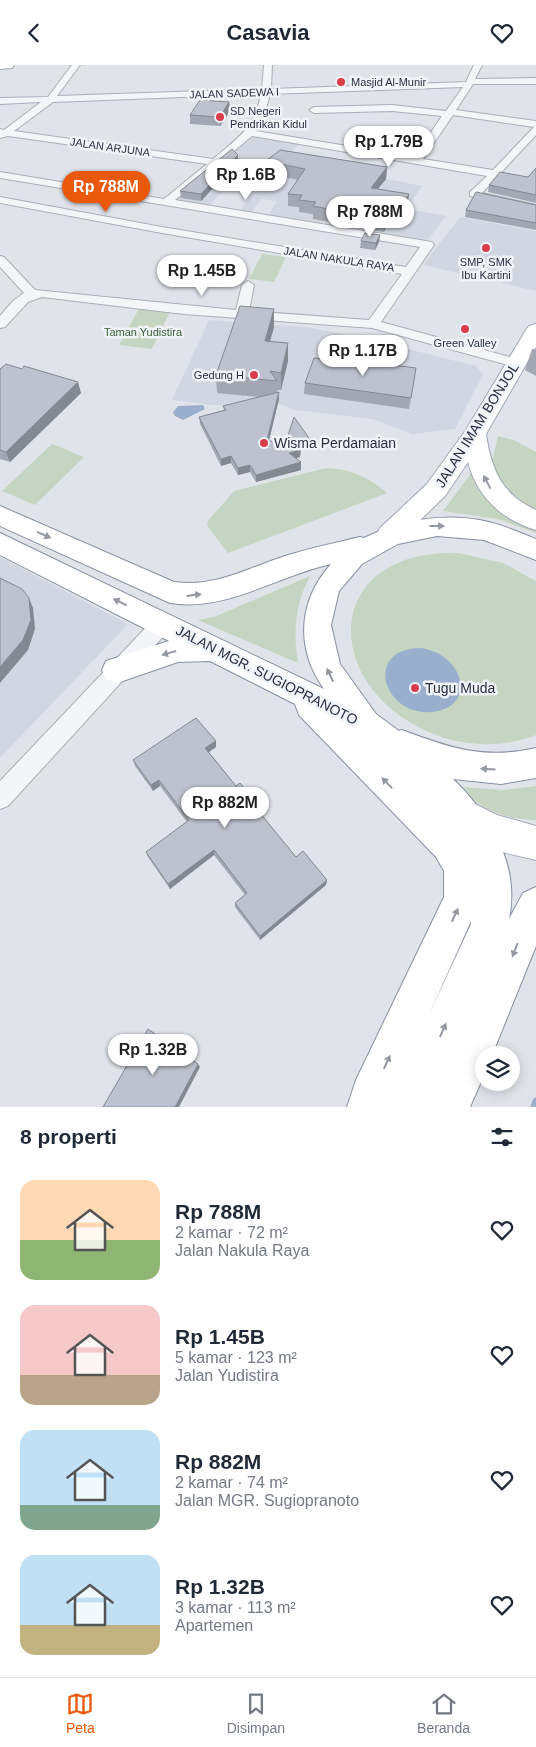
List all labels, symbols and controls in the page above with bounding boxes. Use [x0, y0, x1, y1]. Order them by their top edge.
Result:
icon: back [20, 19, 48, 47]
icon: heart [488, 19, 516, 47]
text: Casavia [226, 20, 310, 45]
marker: Masjid Al-Munir [335, 76, 347, 88]
place label: Masjid Al-Munir [351, 76, 427, 88]
street label: JALAN SADEWA I [189, 85, 279, 101]
place label: SD Negeri Pendrikan Kidul [230, 105, 307, 130]
marker: SD Negeri Pendrikan Kidul [214, 111, 226, 123]
pin: Rp 1.79B [337, 126, 441, 168]
text: Rp 1.79B [355, 133, 423, 150]
street label: JALAN ARJUNA [69, 135, 151, 159]
pin: Rp 1.6B [200, 159, 292, 201]
text: Rp 1.6B [216, 166, 276, 183]
pin: Rp 788M [60, 171, 152, 213]
text: Rp 788M [73, 178, 139, 195]
pin: Rp 788M [324, 195, 416, 238]
text: Rp 788M [337, 203, 403, 220]
marker: SMP, SMK Ibu Kartini [480, 242, 492, 254]
street label: JALAN NAKULA RAYA [283, 244, 396, 274]
pin: Rp 1.45B [150, 255, 254, 297]
place label: SMP, SMK Ibu Kartini [460, 256, 513, 281]
text: Rp 1.45B [168, 262, 236, 279]
marker: Green Valley [459, 323, 471, 335]
park label: Taman Yudistira [104, 326, 183, 338]
pin: Rp 1.17B [311, 335, 415, 377]
place label: Green Valley [434, 337, 497, 349]
text: Rp 1.17B [329, 342, 397, 359]
street label: JALAN IMAM BONJOL [432, 360, 522, 490]
place label: Gedung H [194, 369, 244, 381]
marker: Gedung H [248, 369, 260, 381]
place label: Wisma Perdamaian [274, 435, 396, 451]
marker: Wisma Perdamaian [258, 437, 270, 449]
one-way arrow [483, 475, 491, 489]
one-way arrow [429, 522, 445, 530]
one-way arrow [37, 531, 51, 539]
one-way arrow [186, 591, 202, 599]
one-way arrow [112, 597, 127, 606]
street label: JALAN MGR. SUGIOPRANOTO [173, 622, 361, 728]
one-way arrow [161, 649, 176, 657]
one-way arrow [326, 668, 334, 682]
place label: Tugu Muda [425, 680, 496, 696]
marker: Tugu Muda [409, 682, 421, 694]
one-way arrow [480, 764, 496, 772]
one-way arrow [381, 777, 393, 789]
pin: Rp 882M [179, 787, 271, 829]
text: Rp 882M [192, 794, 258, 811]
one-way arrow [451, 907, 459, 922]
one-way arrow [511, 943, 519, 958]
one-way arrow [440, 1023, 448, 1037]
pin: Rp 1.32B [101, 1033, 205, 1076]
text: Rp 1.32B [119, 1041, 187, 1058]
map controls [475, 1046, 520, 1091]
button: layers [475, 1046, 520, 1091]
one-way arrow [383, 1055, 391, 1069]
icon: filters [488, 1123, 516, 1151]
text: 8 properti [20, 1125, 117, 1148]
icon: home [60, 1200, 120, 1260]
text: Rp 788M [175, 1200, 261, 1223]
icon: heart [488, 1216, 516, 1244]
text: 2 kamar · 72 m² [175, 1224, 288, 1241]
text: Jalan Nakula Raya [175, 1242, 309, 1259]
icon: home [60, 1325, 120, 1385]
text: Rp 1.45B [175, 1325, 265, 1348]
icon: heart [488, 1341, 516, 1369]
text: 5 kamar · 123 m² [175, 1349, 297, 1366]
text: Jalan Yudistira [175, 1367, 279, 1384]
icon: home [60, 1450, 120, 1510]
text: Rp 882M [175, 1450, 261, 1473]
icon: heart [488, 1466, 516, 1494]
text: 2 kamar · 74 m² [175, 1474, 288, 1491]
text: Jalan MGR. Sugiopranoto [175, 1492, 359, 1509]
icon: home [60, 1575, 120, 1635]
text: Rp 1.32B [175, 1575, 265, 1598]
icon: heart [488, 1591, 516, 1619]
text: 3 kamar · 113 m² [175, 1599, 296, 1616]
text: Apartemen [175, 1617, 253, 1634]
tab: Peta [66, 1690, 95, 1736]
tab: Disimpan [227, 1690, 285, 1736]
tab: Beranda [417, 1690, 470, 1736]

